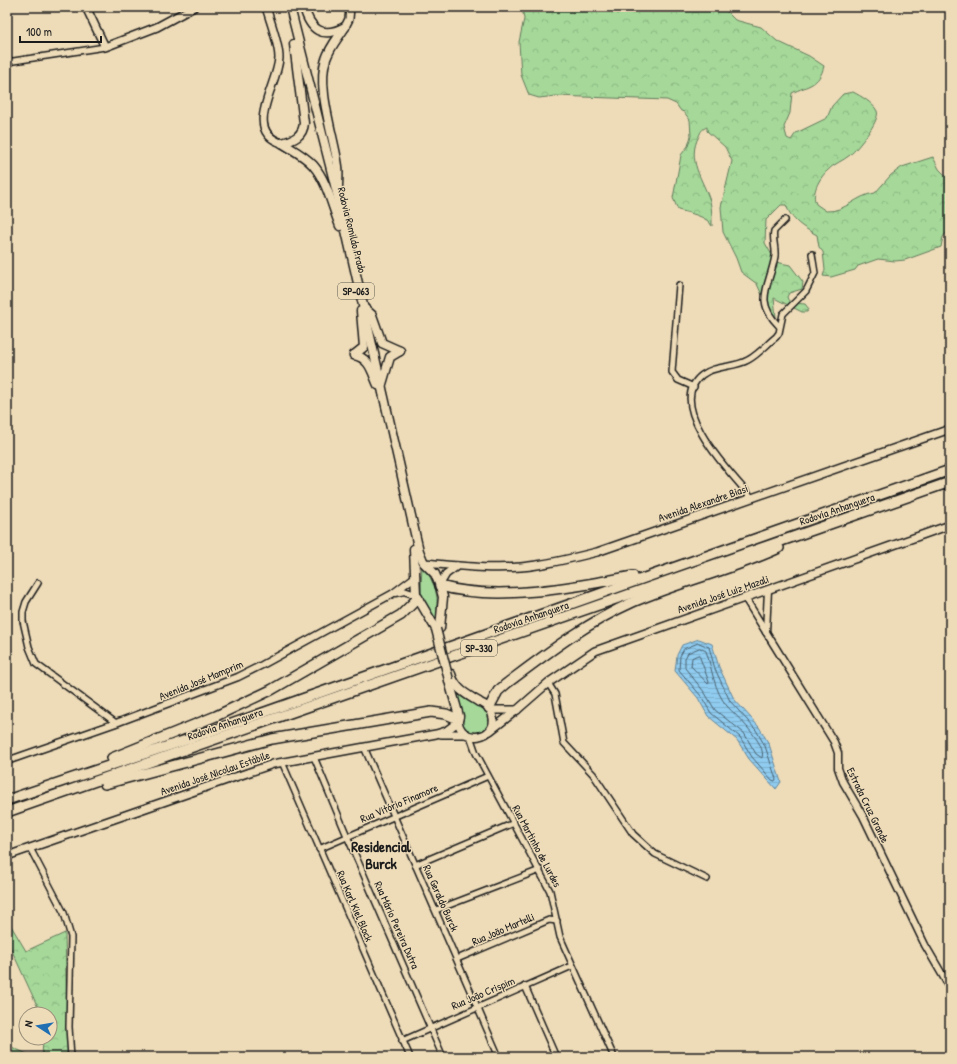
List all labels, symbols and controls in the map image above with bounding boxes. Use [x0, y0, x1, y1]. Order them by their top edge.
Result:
scale bar [20, 18, 101, 44]
text: 100 m [26, 23, 52, 40]
street label: Rodovia Romildo Prado [335, 186, 370, 275]
road number: SP-063 [338, 283, 374, 299]
street label: Avenida Alexandre Biasi [656, 481, 750, 525]
street label: Rodovia Anhanguera [798, 489, 877, 528]
street label: Avenida José Luiz Mazali [675, 572, 771, 616]
street label: Rodovia Anhanguera [492, 597, 571, 636]
road number: SP-330 [461, 640, 497, 656]
street label: Avenida José Mamprim [157, 657, 246, 703]
street label: Rodovia Anhanguera [186, 704, 265, 743]
street label: Avenida José Nicolau Estábile [158, 747, 272, 798]
street label: Estrada Cruz Grande [844, 765, 893, 845]
street label: Rua Vitório Finamore [358, 780, 441, 826]
street label: Rua Martinho de Lurdes [509, 803, 565, 889]
district label: Residencial Burck [351, 836, 412, 874]
street label: Rua Geraldo Burck [420, 862, 462, 934]
street label: Rua Karl Kiel Block [334, 868, 376, 944]
street label: Rua Mário Pereira Dutra [371, 879, 423, 972]
street label: Rua João Martelli [470, 910, 536, 948]
street label: Rua João Crispim [449, 973, 517, 1013]
north arrow [18, 1006, 58, 1046]
text: N [21, 1019, 36, 1028]

